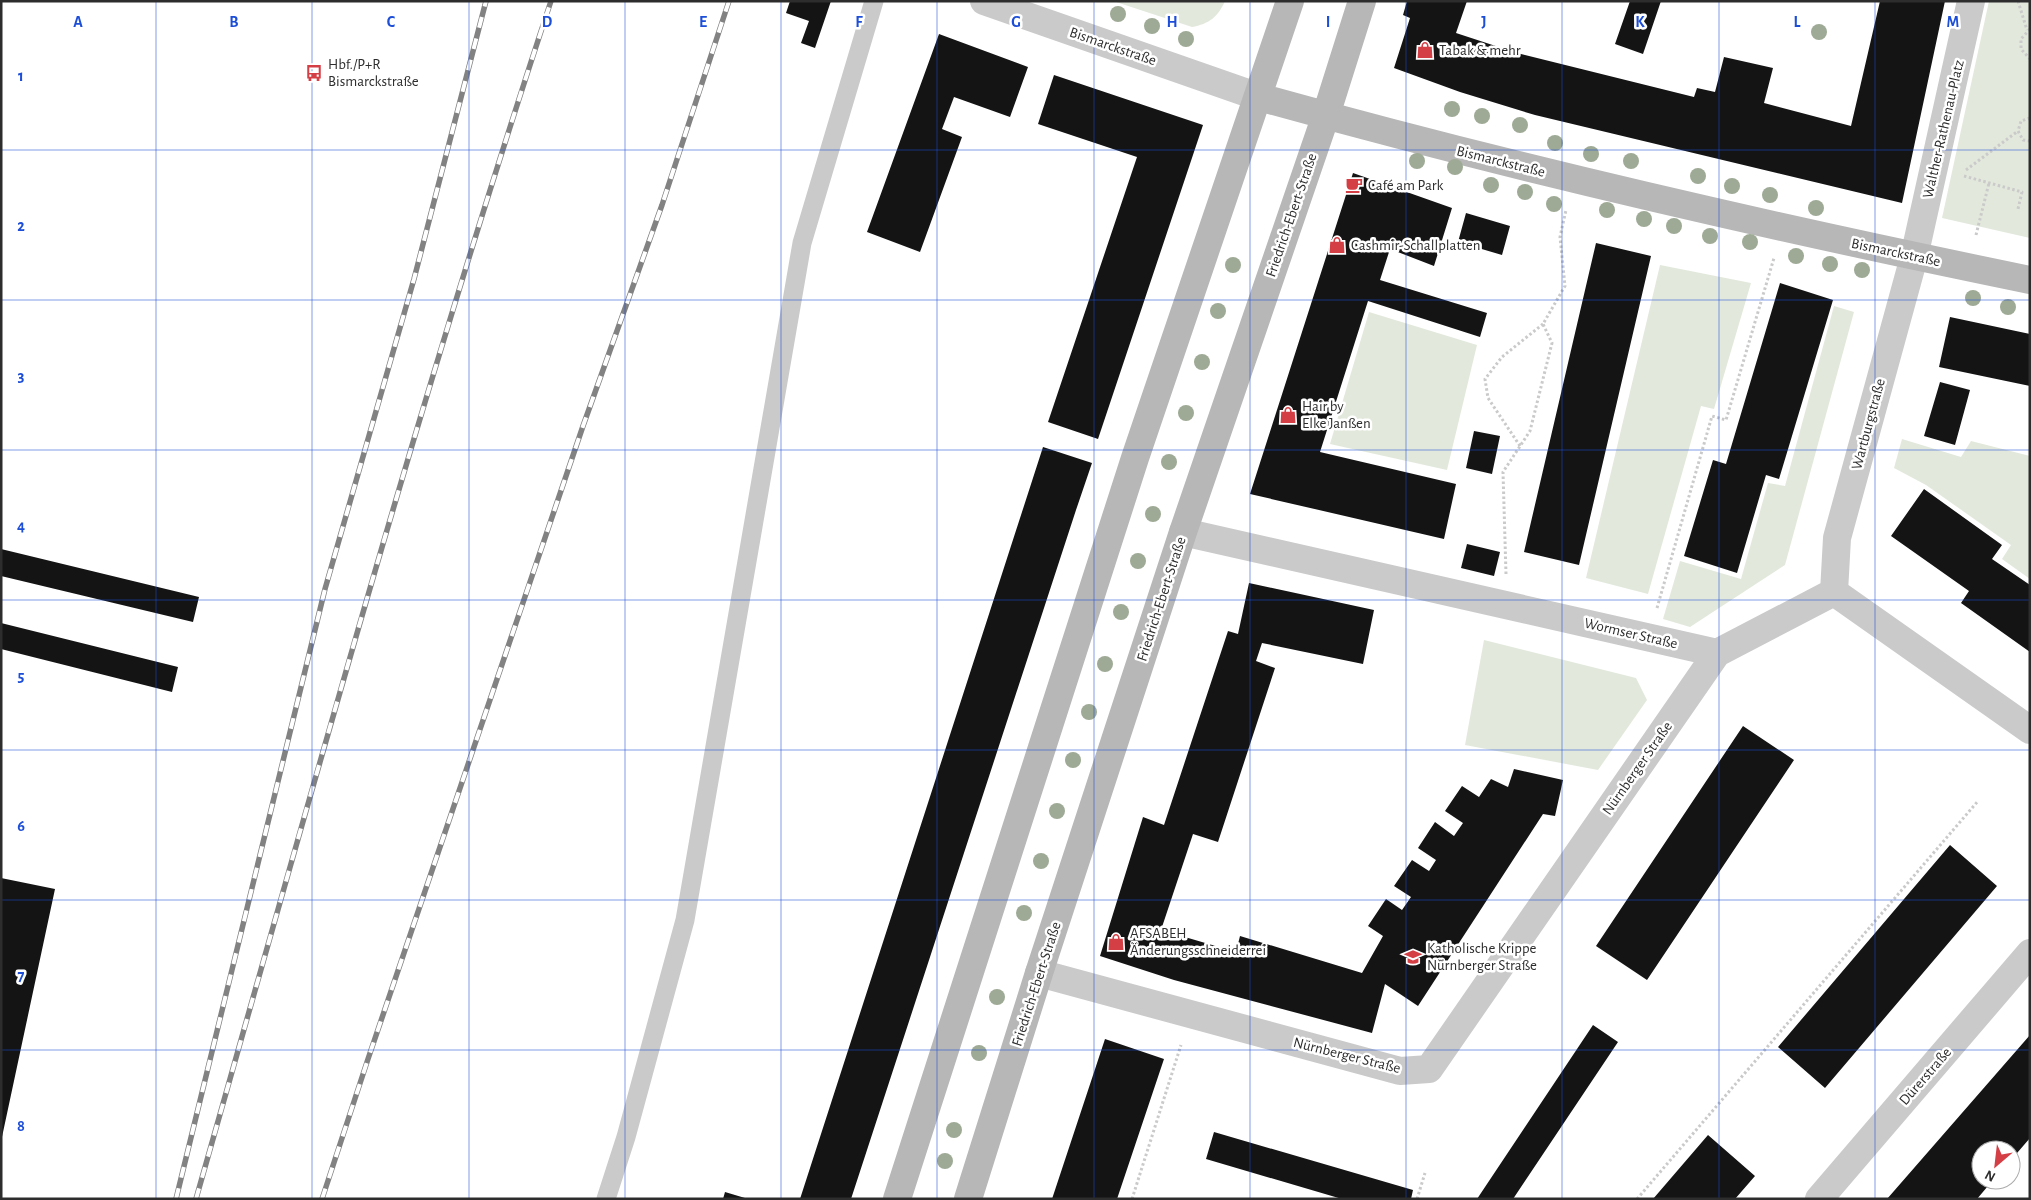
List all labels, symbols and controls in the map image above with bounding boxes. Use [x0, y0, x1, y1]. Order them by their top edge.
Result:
text: A [73, 14, 83, 30]
text: B [229, 14, 239, 30]
text: C [387, 14, 396, 30]
text: D [542, 14, 553, 30]
text: E [699, 14, 707, 30]
text: F [855, 14, 863, 30]
text: G [1011, 14, 1021, 30]
text: H [1166, 14, 1178, 30]
text: I [1326, 14, 1330, 30]
text: J [1481, 14, 1487, 30]
text: K [1635, 14, 1645, 30]
text: L [1794, 14, 1801, 30]
text: M [1947, 14, 1959, 30]
street label: Bismarckstraße [1068, 25, 1158, 68]
shop icon: Tabak & mehr [1415, 40, 1435, 60]
place label: Tabak & mehr [1439, 43, 1521, 58]
place label: Hbf./P+R Bismarckstraße [328, 57, 419, 89]
street label: Walther-Rathenau-Platz [1920, 58, 1967, 200]
bus stop icon: Hbf./P+R Bismarckstraße [304, 63, 324, 83]
text: 1 [18, 68, 24, 84]
street label: Bismarckstraße [1455, 143, 1547, 180]
street label: Friedrich-Ebert-Straße [1263, 151, 1320, 279]
cafe icon: Café am Park [1344, 175, 1364, 195]
place label: Café am Park [1368, 178, 1444, 193]
text: 2 [17, 218, 25, 234]
shop icon: Cashmir-Schallplatten [1327, 235, 1347, 255]
street label: Bismarckstraße [1850, 236, 1942, 269]
place label: Cashmir-Schallplatten [1351, 238, 1480, 253]
text: 3 [18, 368, 25, 384]
street label: Wartburgstraße [1849, 377, 1888, 471]
place label: Hair by Elke Janßen [1302, 399, 1371, 431]
shop icon: Hair by Elke Janßen [1278, 405, 1298, 425]
text: 4 [17, 518, 25, 534]
street label: Friedrich-Ebert-Straße [1134, 535, 1189, 663]
street label: Wormser Straße [1583, 615, 1679, 652]
text: 5 [18, 668, 25, 684]
street label: Nürnberger Straße [1600, 719, 1675, 818]
text: 6 [17, 818, 25, 834]
street label: Friedrich-Ebert-Straße [1009, 920, 1064, 1048]
place label: AFSABEH Änderungsschneiderrei [1130, 926, 1266, 958]
shop icon: AFSABEH Änderungsschneiderrei [1106, 932, 1126, 952]
place label: Katholische Krippe Nürnberger Straße [1427, 941, 1537, 973]
school or university icon: Katholische Krippe Nürnberger Straße [1403, 947, 1423, 967]
text: 7 [18, 968, 25, 984]
street label: Nürnberger Straße [1292, 1035, 1402, 1076]
street label: Dürerstraße [1896, 1045, 1954, 1108]
text: 8 [17, 1118, 25, 1134]
north arrow [1971, 1140, 2021, 1190]
text: N [1983, 1167, 1998, 1184]

